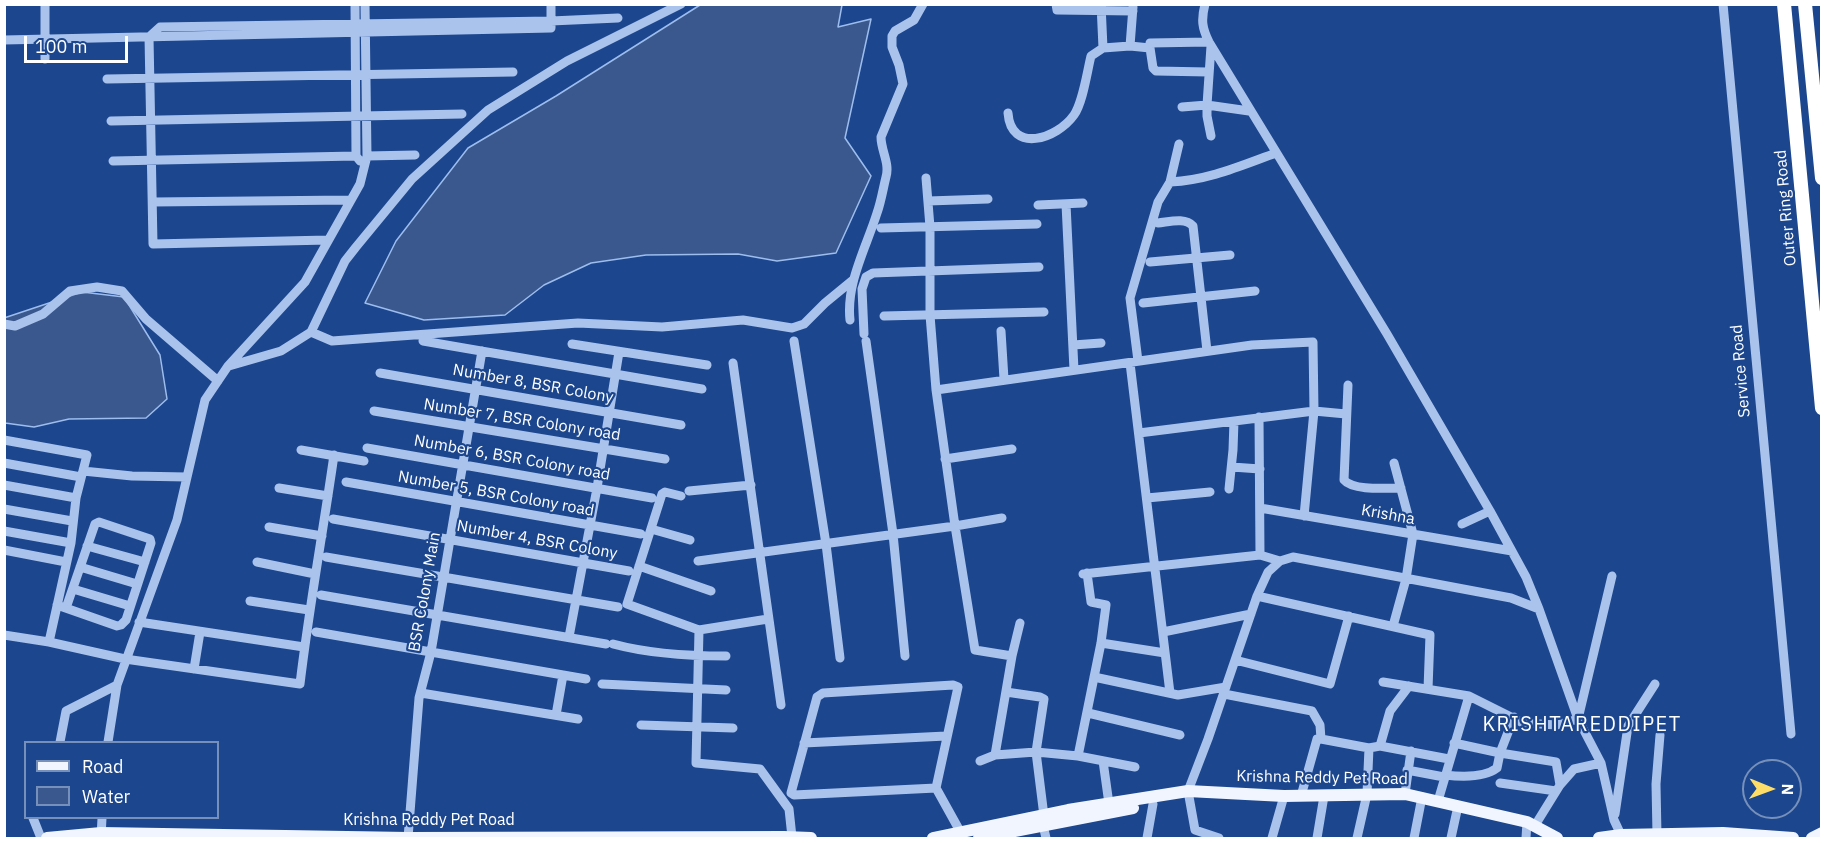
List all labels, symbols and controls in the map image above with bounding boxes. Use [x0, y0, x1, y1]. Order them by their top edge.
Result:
scale bar [27, 24, 130, 62]
text: 100 m [35, 35, 87, 58]
street label: Outer Ring Road [1771, 149, 1801, 267]
street label: Service Road [1727, 324, 1755, 418]
street label: Number 8, BSR Colony [451, 360, 615, 408]
street label: Number 7, BSR Colony road [422, 395, 622, 445]
street label: Number 6, BSR Colony road [412, 431, 612, 485]
street label: Number 5, BSR Colony road [396, 467, 596, 521]
street label: Krishna [1360, 501, 1416, 529]
street label: Number 4, BSR Colony [455, 516, 619, 564]
street label: BSR Colony Main [405, 531, 445, 653]
district label: KRISHTAREDDIPET [1482, 713, 1682, 737]
legend [24, 741, 219, 819]
text: Road [82, 755, 123, 778]
north arrow [1742, 759, 1802, 819]
street label: Krishna Reddy Pet Road [1236, 767, 1408, 789]
text: N [1778, 783, 1798, 795]
text: Water [82, 785, 130, 808]
street label: Krishna Reddy Pet Road [343, 810, 515, 830]

